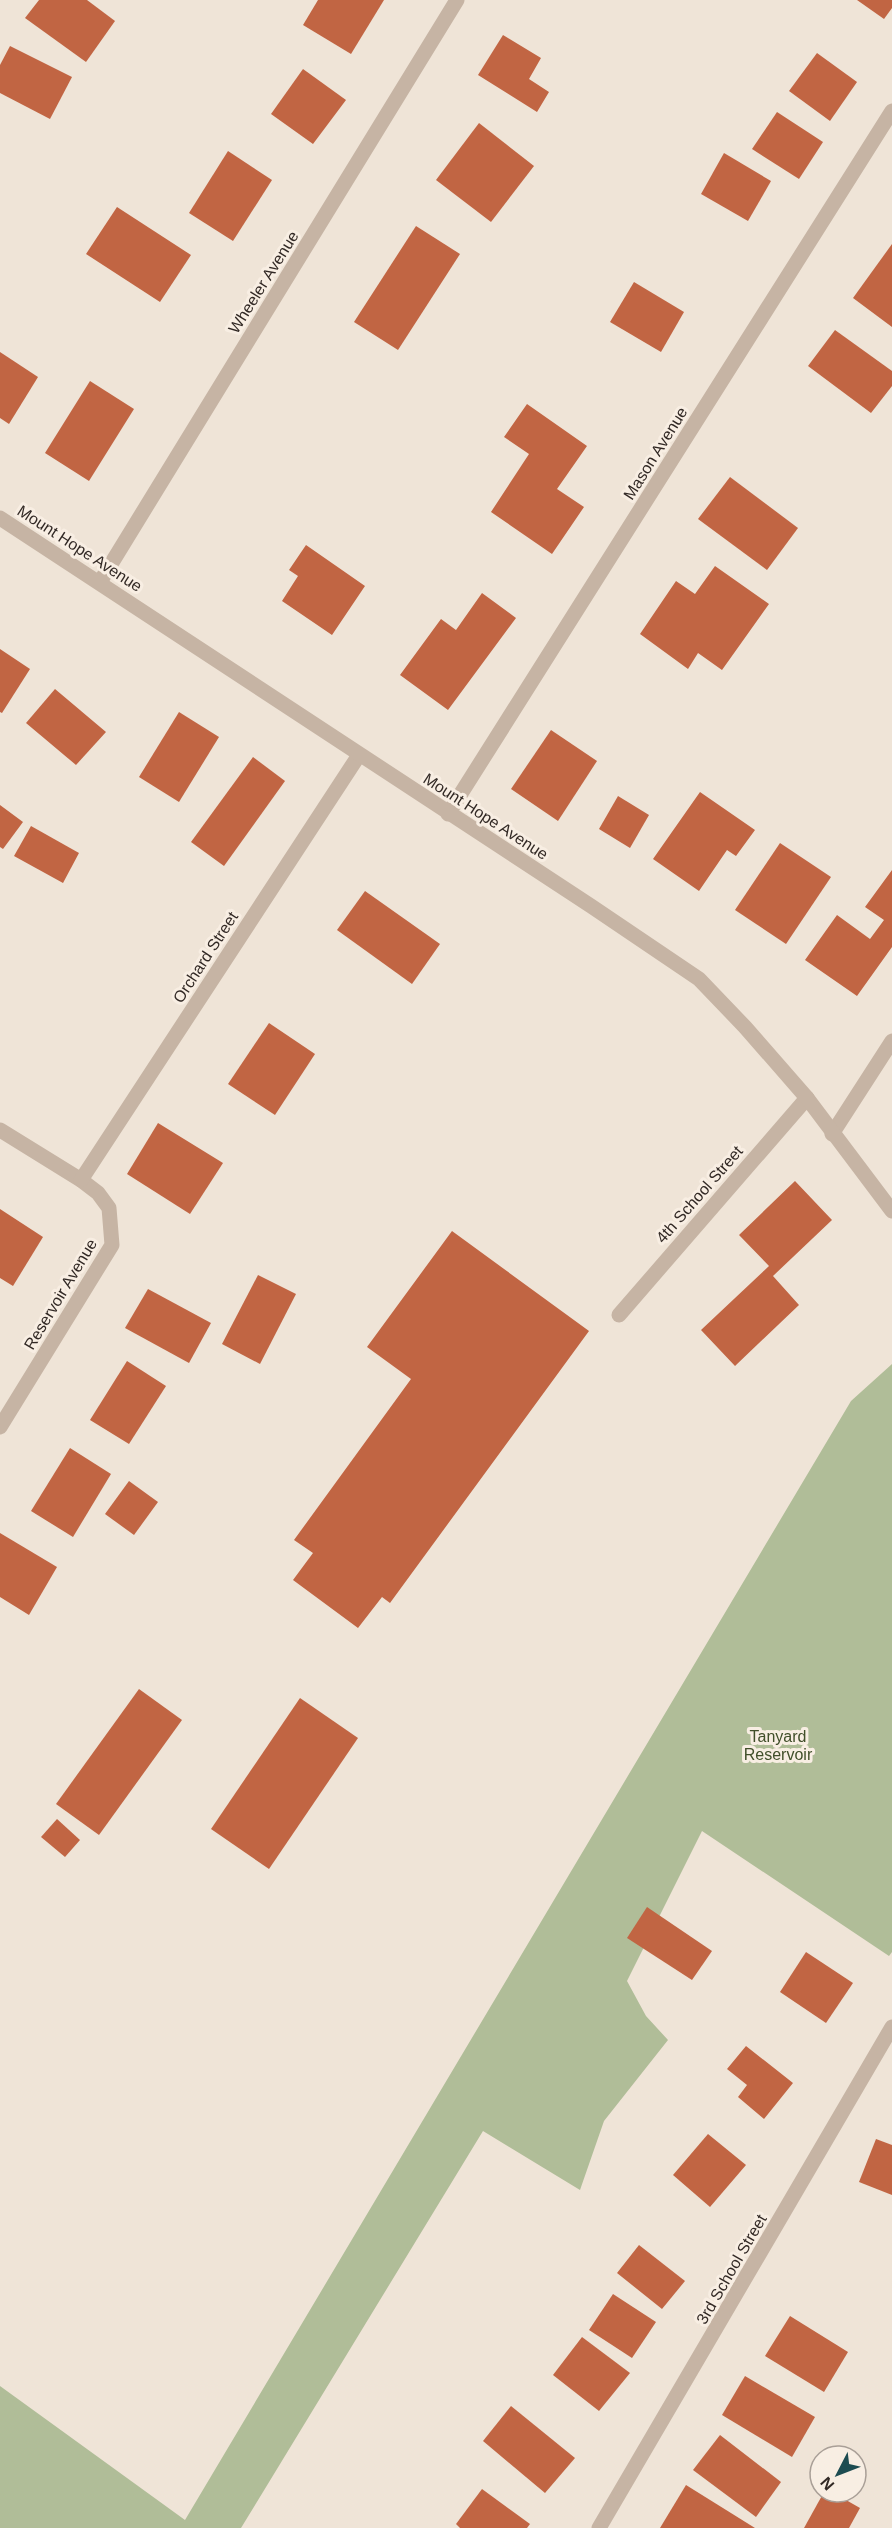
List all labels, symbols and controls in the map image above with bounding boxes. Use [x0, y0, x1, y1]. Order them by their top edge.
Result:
street label: Wheeler Avenue [225, 228, 302, 336]
street label: Mason Avenue [620, 404, 691, 503]
street label: Mount Hope Avenue [14, 502, 145, 595]
street label: Mount Hope Avenue [420, 770, 551, 863]
street label: Orchard Street [170, 908, 241, 1006]
street label: 4th School Street [653, 1142, 746, 1246]
street label: Reservoir Avenue [21, 1236, 100, 1353]
park label: Tanyard Reservoir [744, 1728, 813, 1763]
street label: 3rd School Street [693, 2211, 770, 2327]
north arrow [808, 2444, 868, 2504]
text: N [817, 2474, 837, 2494]

